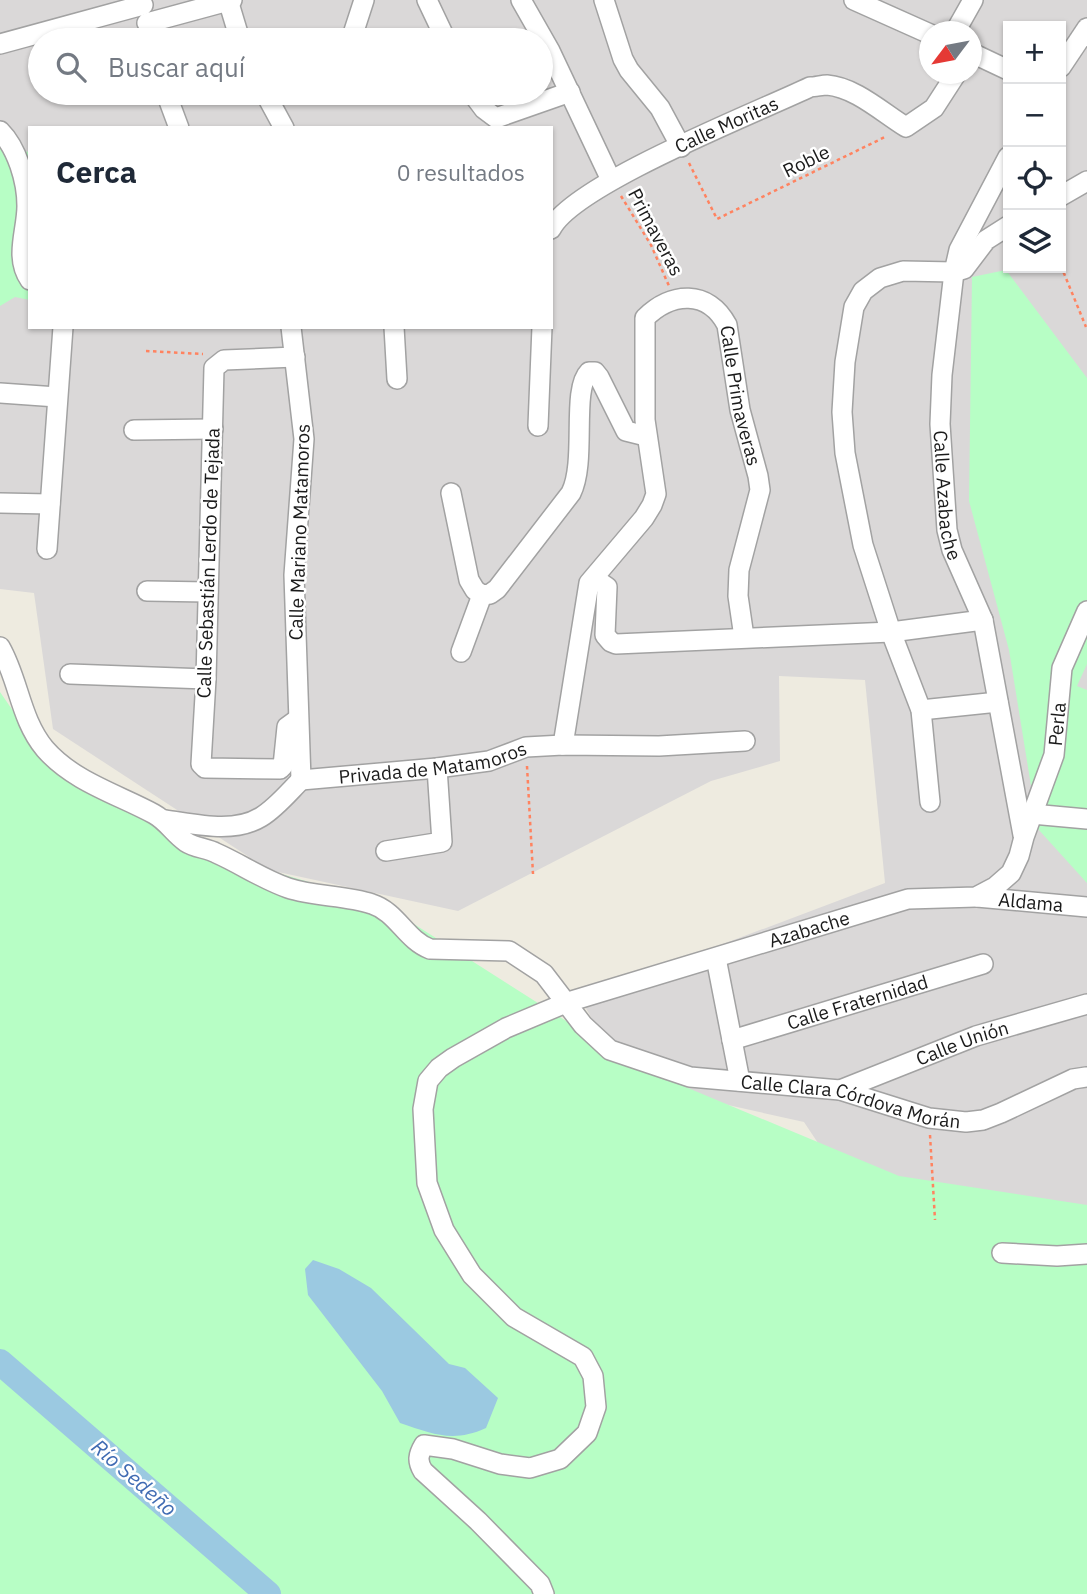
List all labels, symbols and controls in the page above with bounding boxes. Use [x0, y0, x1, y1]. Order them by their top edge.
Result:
north arrow [919, 21, 982, 84]
map controls [1003, 21, 1066, 273]
button: + [1003, 21, 1066, 84]
search box [28, 28, 553, 105]
icon: search [52, 48, 90, 86]
text: Buscar aquí [108, 50, 245, 84]
button: − [1003, 84, 1066, 147]
street label: Calle Moritas [671, 91, 782, 158]
street label: Roble [779, 139, 833, 183]
button: locate [1003, 147, 1066, 210]
text: Cerca [56, 152, 137, 191]
text: 0 resultados [397, 157, 525, 187]
street label: Primaveras [623, 184, 689, 280]
button: layers [1003, 210, 1066, 273]
street label: Calle Primaveras [715, 324, 767, 468]
street label: Calle Mariano Matamoros [283, 423, 315, 641]
street label: Calle Sebastián Lerdo de Tejada [191, 427, 225, 699]
street label: Calle Azabache [928, 430, 967, 564]
street label: Perla [1043, 701, 1071, 747]
street label: Privada de Matamoros [338, 736, 530, 789]
street label: Aldama [997, 887, 1064, 917]
street label: Azabache [766, 905, 852, 953]
street label: Calle Fraternidad [784, 969, 931, 1035]
street label: Calle Unión [912, 1015, 1011, 1071]
street label: Calle Clara Córdova Morán [740, 1069, 962, 1133]
water label: Río Sedeño [86, 1432, 183, 1522]

